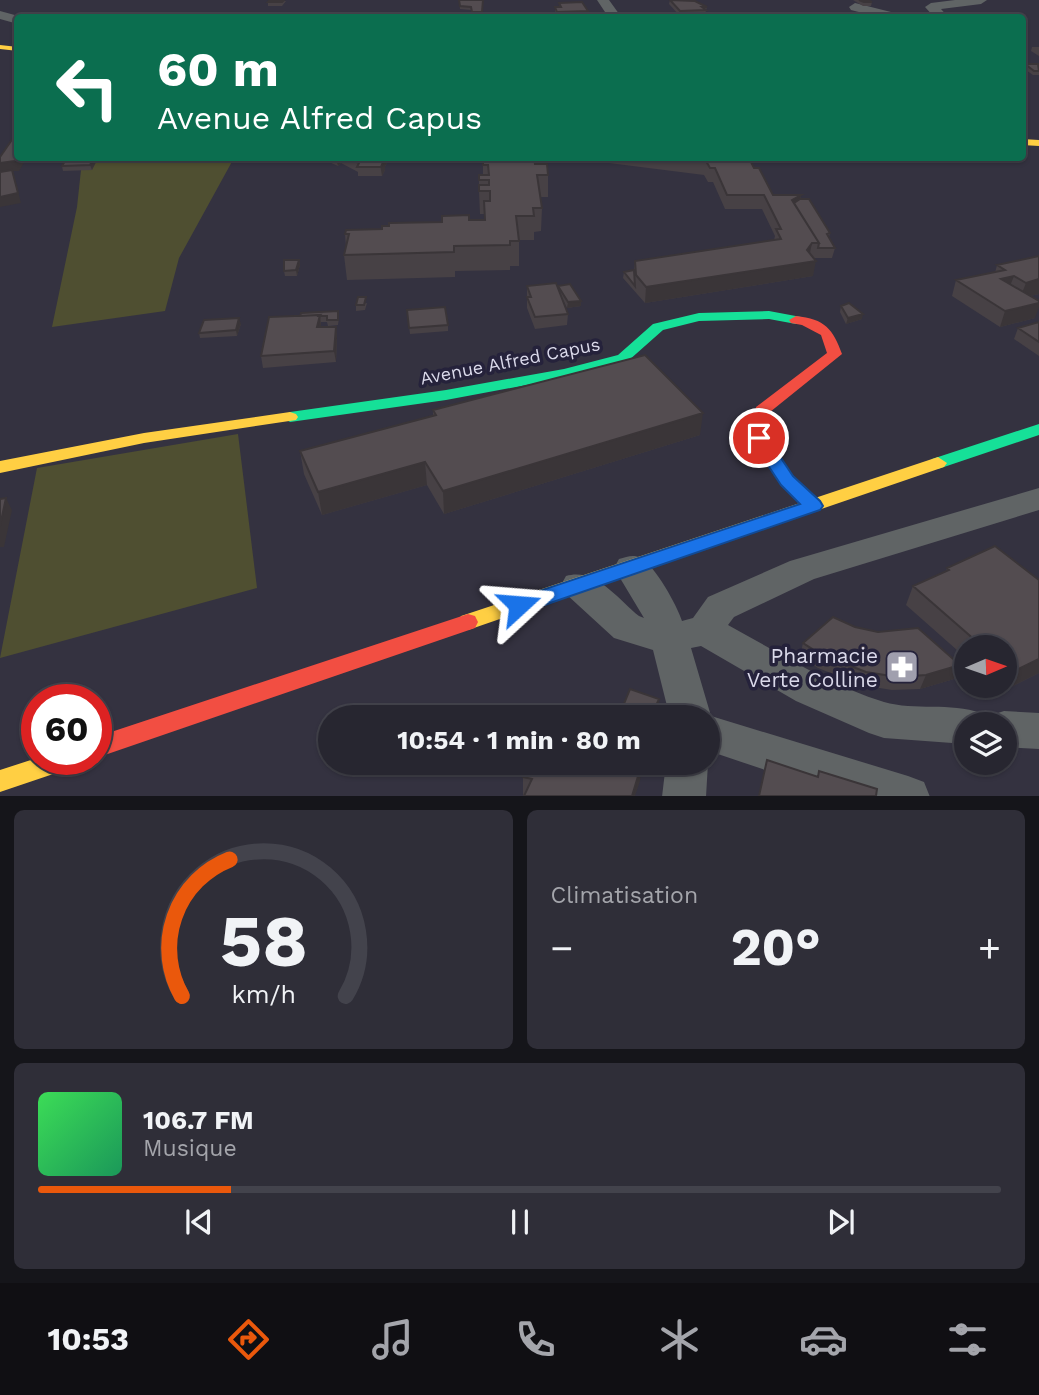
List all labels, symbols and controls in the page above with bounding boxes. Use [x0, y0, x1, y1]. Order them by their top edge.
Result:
text: 60 m [157, 40, 279, 98]
icon: left [42, 42, 133, 133]
text: Avenue Alfred Capus [157, 99, 482, 137]
street label: Avenue Alfred Capus [418, 333, 602, 389]
pin [729, 408, 789, 468]
icon: arrive [740, 419, 778, 457]
position arrow [482, 568, 556, 642]
north arrow [954, 635, 1017, 698]
map controls [954, 635, 1017, 775]
place label: Pharmacie Verte Colline [747, 643, 878, 692]
pharmacy icon: Pharmacie Verte Colline [883, 648, 921, 686]
speed limit sign: 60 [21, 684, 112, 775]
button: layers [954, 712, 1017, 775]
text: 10:54 · 1 min · 80 m [397, 725, 641, 755]
text: Climatisation [551, 882, 698, 909]
text: 58 [219, 898, 307, 984]
text: 20° [731, 917, 821, 978]
text: − [551, 926, 573, 970]
text: + [978, 926, 1001, 970]
text: km/h [231, 979, 295, 1008]
text: 106.7 FM [143, 1105, 254, 1135]
text: Musique [143, 1135, 237, 1162]
icon: previous [180, 1203, 218, 1241]
icon: pause [501, 1203, 539, 1241]
icon: next [822, 1203, 860, 1241]
icon: directions [224, 1315, 273, 1364]
icon: music [368, 1315, 417, 1364]
icon: phone [511, 1315, 560, 1364]
icon: climate [655, 1315, 704, 1364]
icon: car [799, 1315, 848, 1364]
icon: filters [943, 1315, 992, 1364]
text: 10:53 [47, 1320, 129, 1358]

